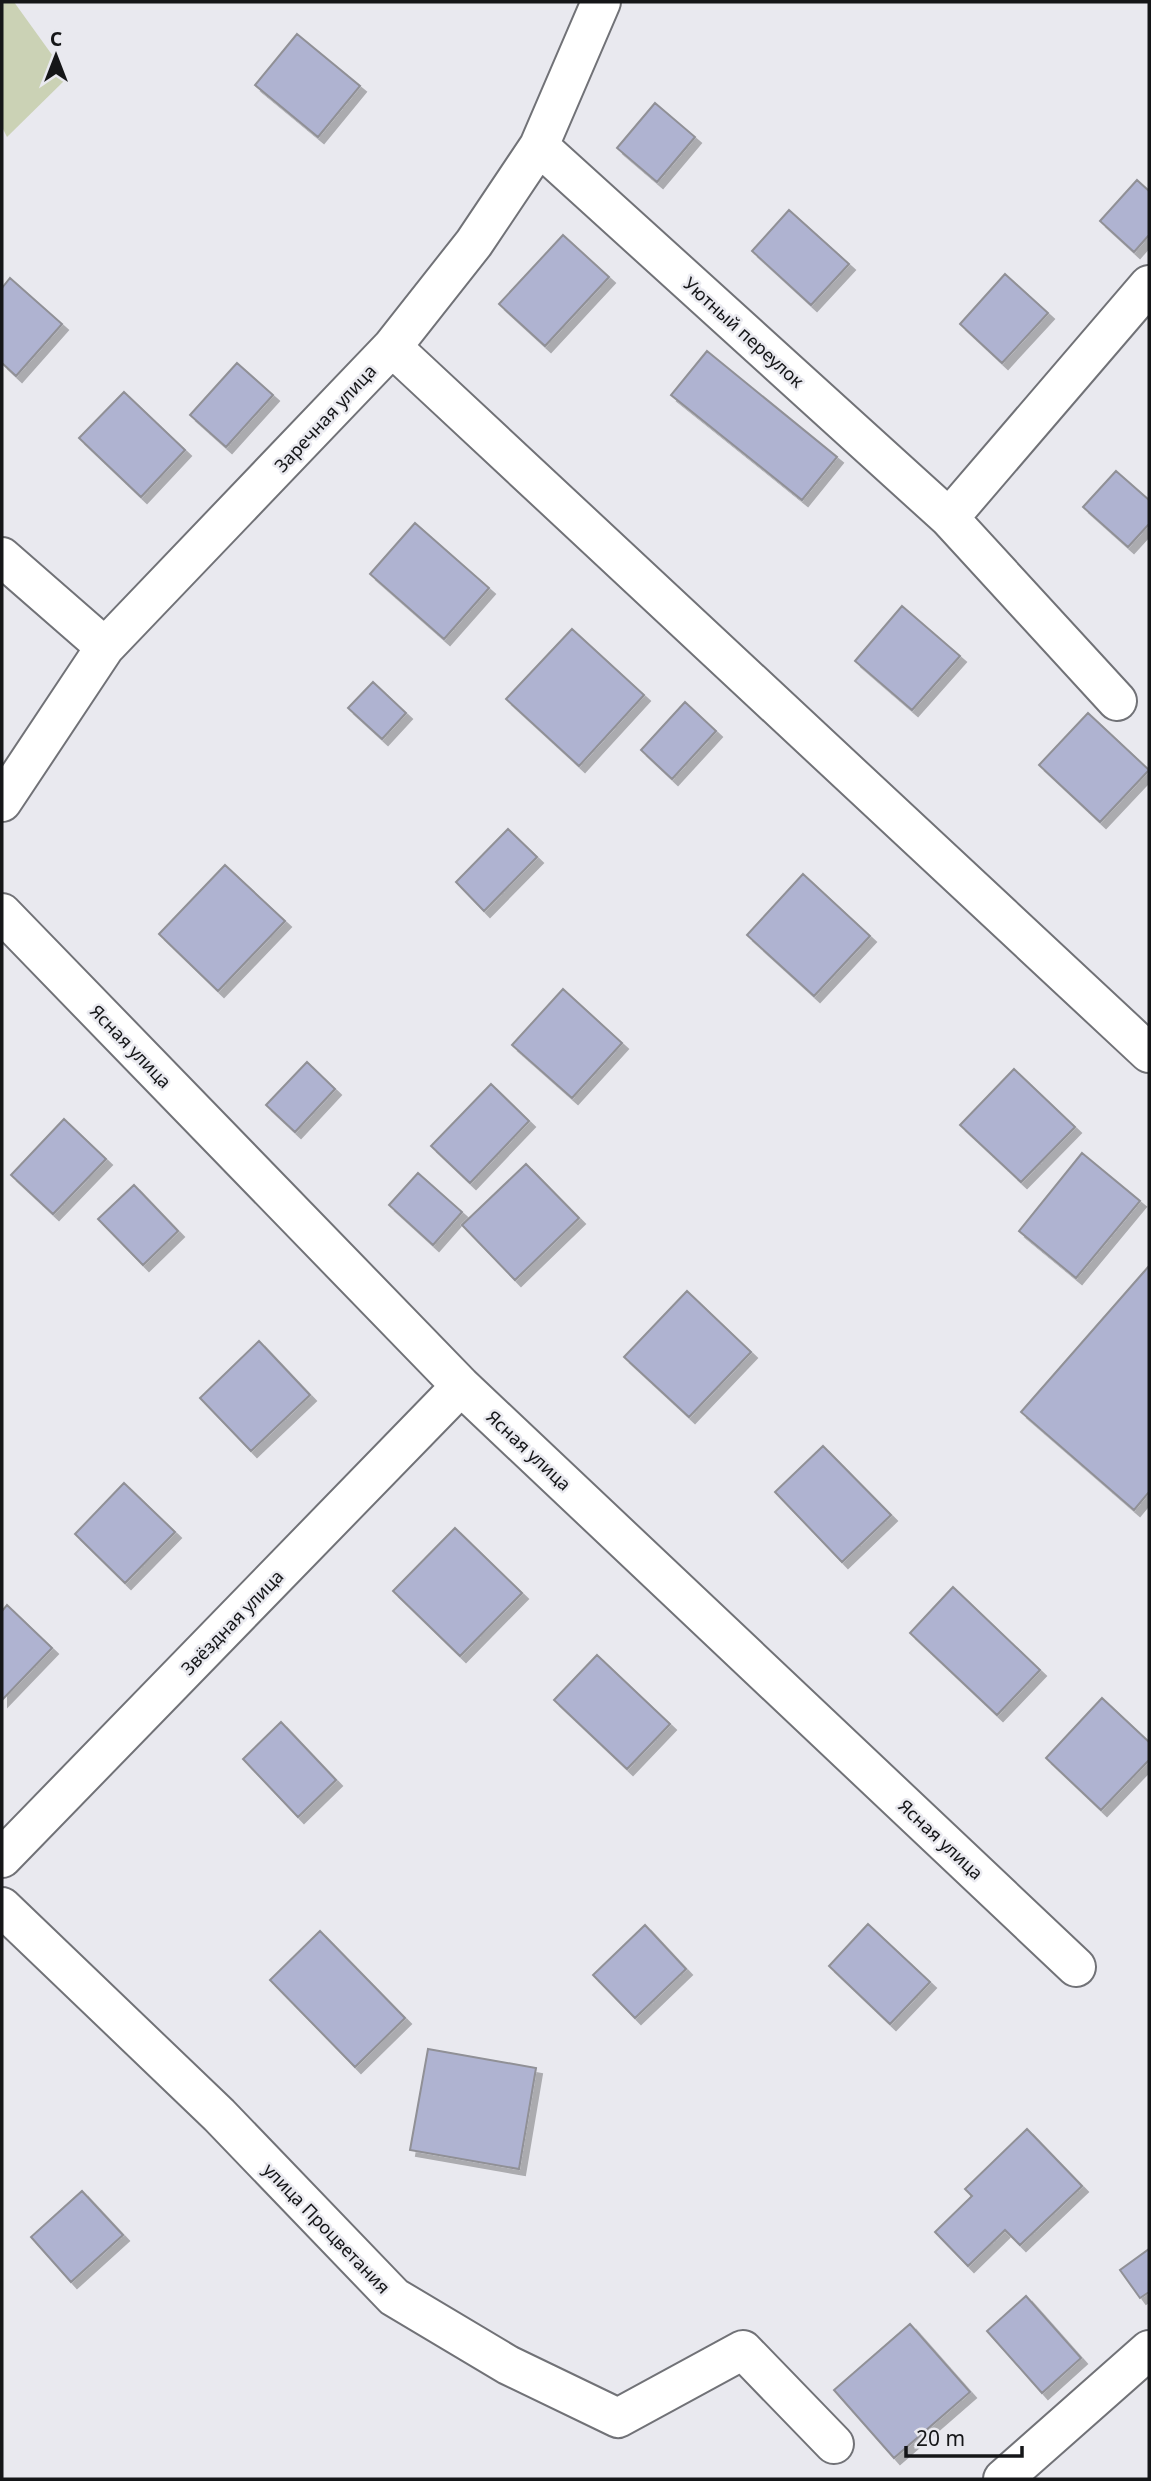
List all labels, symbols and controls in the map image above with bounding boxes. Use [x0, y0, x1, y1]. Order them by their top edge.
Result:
north arrow [21, 21, 91, 91]
text: С [50, 26, 62, 52]
street label: Уютный переулок [679, 271, 810, 393]
street label: Заречная улица [269, 359, 381, 477]
street label: Ясная улица [85, 999, 177, 1093]
street label: Ясная улица [482, 1405, 576, 1495]
street label: Звёздная улица [176, 1564, 288, 1680]
street label: Ясная улица [894, 1794, 988, 1884]
street label: улица Процветания [258, 2158, 396, 2298]
scale bar [906, 2414, 1021, 2458]
text: 20 m [916, 2424, 965, 2452]

